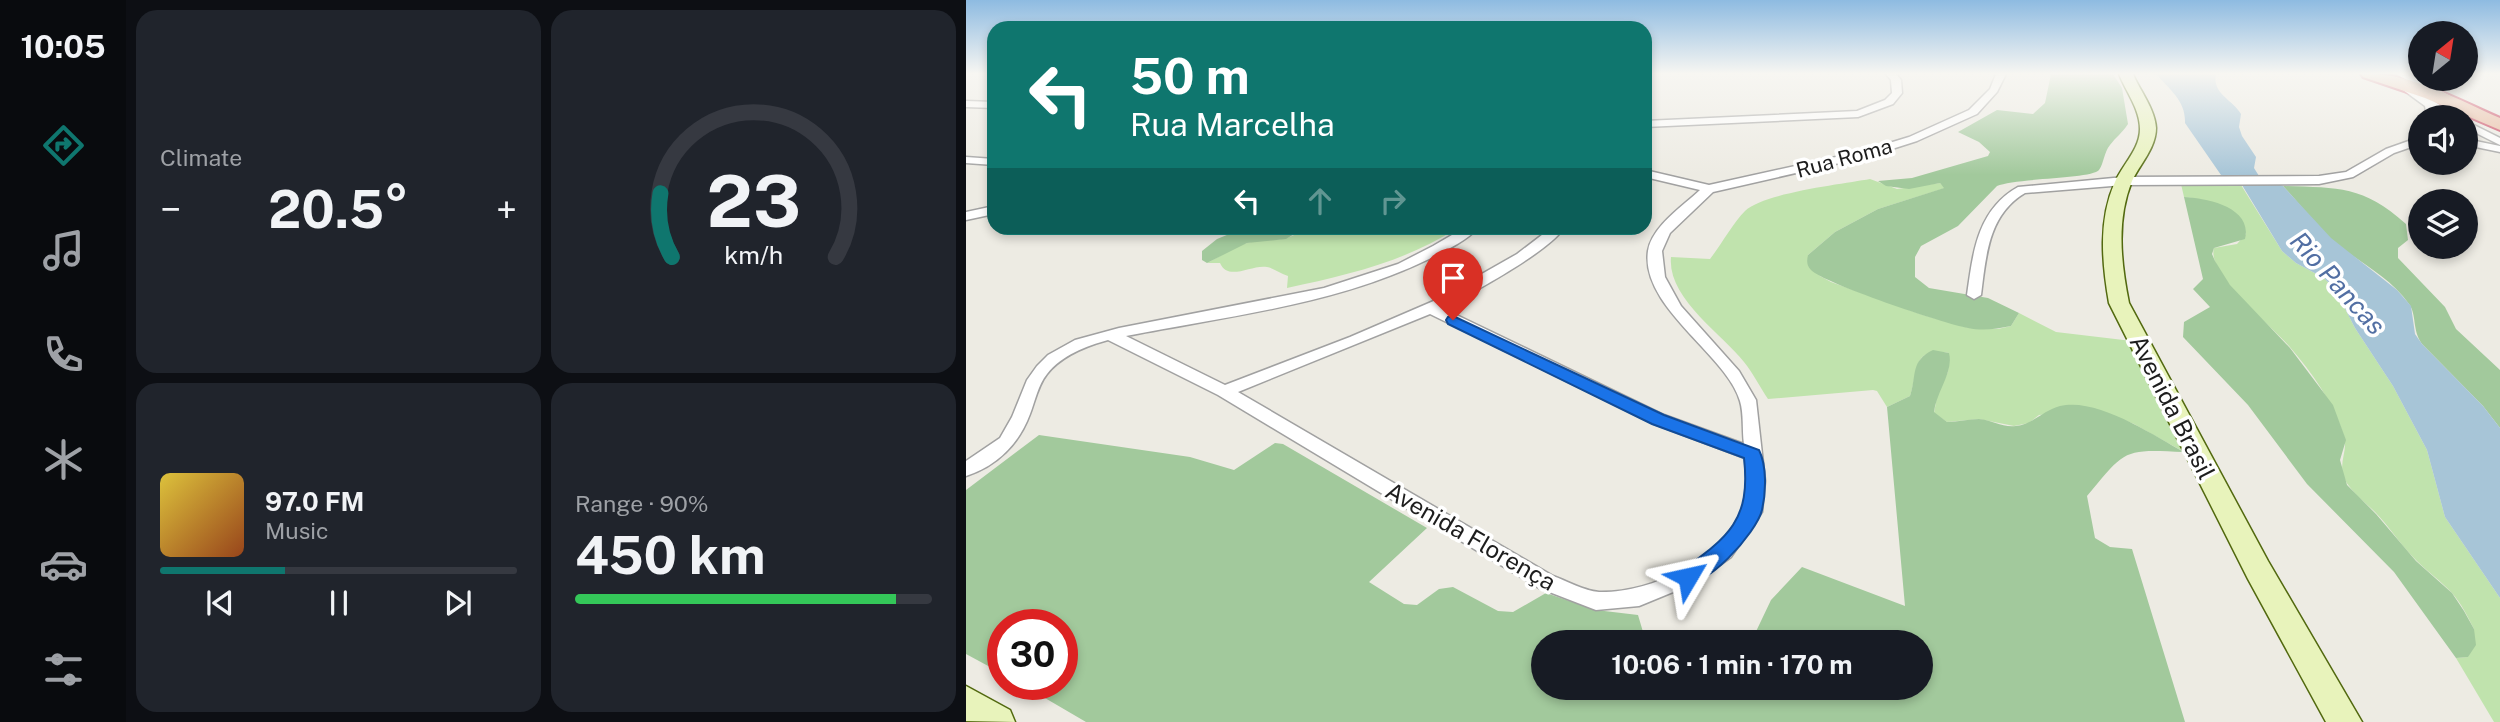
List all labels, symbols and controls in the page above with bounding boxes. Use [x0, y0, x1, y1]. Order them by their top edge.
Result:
north arrow [2408, 21, 2478, 91]
map controls [2408, 21, 2478, 259]
text: 10:05 [20, 28, 106, 65]
text: 50 m [1130, 47, 1250, 105]
icon: left [1015, 49, 1106, 140]
button: sound [2408, 105, 2478, 175]
text: Rua Marcelha [1130, 106, 1335, 143]
icon: directions [39, 121, 88, 170]
street label: Rua Roma [1793, 133, 1895, 183]
text: Climate [160, 144, 242, 171]
text: 23 [706, 159, 801, 244]
text: 20.5° [268, 179, 409, 240]
icon: left [1228, 182, 1266, 220]
icon: ahead [1301, 182, 1339, 220]
icon: right [1374, 182, 1412, 220]
text: − [160, 187, 181, 232]
text: + [496, 187, 517, 232]
button: layers [2408, 189, 2478, 259]
water label: Rio Pancas [2284, 225, 2392, 341]
icon: music [39, 226, 88, 275]
text: km/h [724, 240, 783, 270]
pin [1423, 248, 1483, 320]
icon: arrive [1434, 259, 1472, 297]
icon: phone [39, 330, 88, 379]
street label: Avenida Brasil [2125, 330, 2221, 484]
icon: climate [39, 435, 88, 484]
street label: Avenida Florença [1381, 476, 1561, 596]
text: 97.0 FM [265, 486, 364, 517]
text: Range · 90% [575, 490, 709, 517]
text: Music [265, 517, 329, 544]
text: 450 km [575, 525, 766, 586]
icon: car [39, 540, 88, 589]
position arrow [1651, 540, 1725, 614]
icon: previous [201, 584, 239, 622]
icon: pause [320, 584, 358, 622]
icon: next [439, 584, 477, 622]
speed limit sign: 30 [987, 609, 1078, 700]
icon: filters [39, 645, 88, 694]
text: 10:06 · 1 min · 170 m [1611, 649, 1853, 680]

